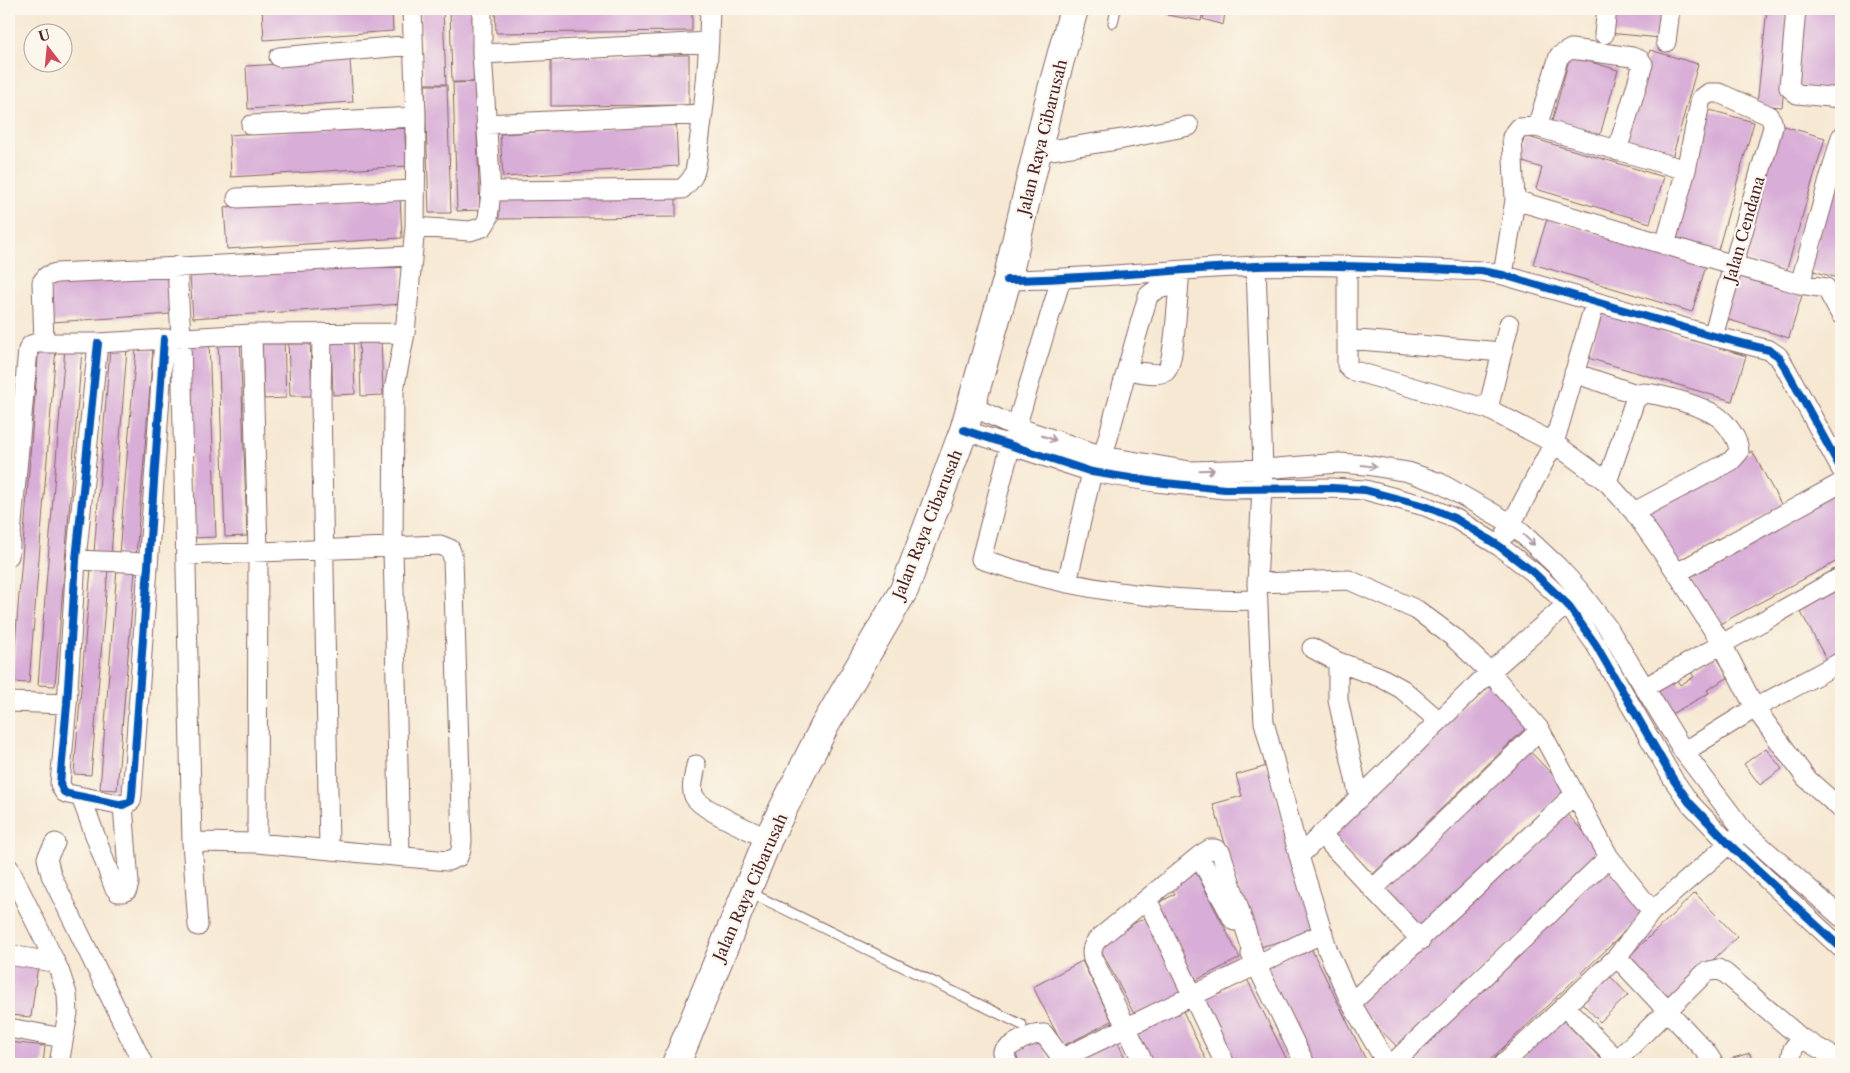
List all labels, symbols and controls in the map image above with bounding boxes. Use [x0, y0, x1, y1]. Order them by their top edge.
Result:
north arrow [22, 22, 72, 72]
text: U [36, 25, 53, 46]
street label: Jalan Raya Cibarusah [1012, 57, 1071, 220]
street label: Jalan Cendana [1718, 173, 1769, 287]
one-way arrow [1040, 433, 1056, 443]
street label: Jalan Raya Cibarusah [887, 446, 966, 604]
one-way arrow [1361, 461, 1377, 471]
one-way arrow [1198, 466, 1214, 475]
one-way arrow [1523, 534, 1536, 546]
street label: Jalan Raya Cibarusah [707, 810, 792, 967]

